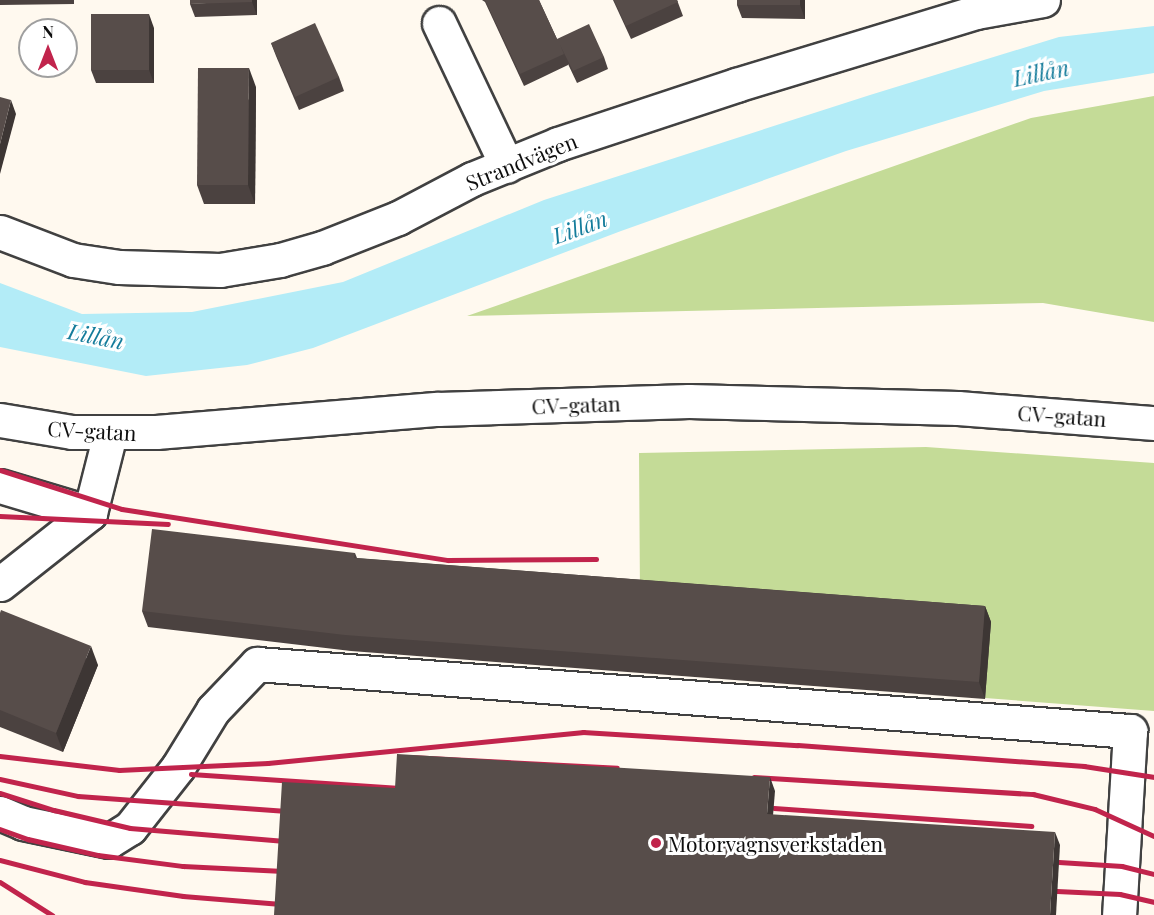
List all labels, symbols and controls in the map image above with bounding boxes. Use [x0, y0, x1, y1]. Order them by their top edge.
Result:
north arrow [18, 18, 78, 78]
text: N [42, 21, 54, 42]
water label: Lillån [1011, 54, 1071, 92]
street label: Strandvägen [462, 127, 580, 195]
water label: Lillån [549, 205, 611, 249]
water label: Lillån [66, 318, 126, 354]
street label: CV-gatan [531, 390, 621, 418]
street label: CV-gatan [1017, 399, 1107, 431]
street label: CV-gatan [47, 415, 137, 445]
place label: Motorvagnsverkstaden [668, 830, 883, 856]
marker: Motorvagnsverkstaden [649, 836, 663, 850]

